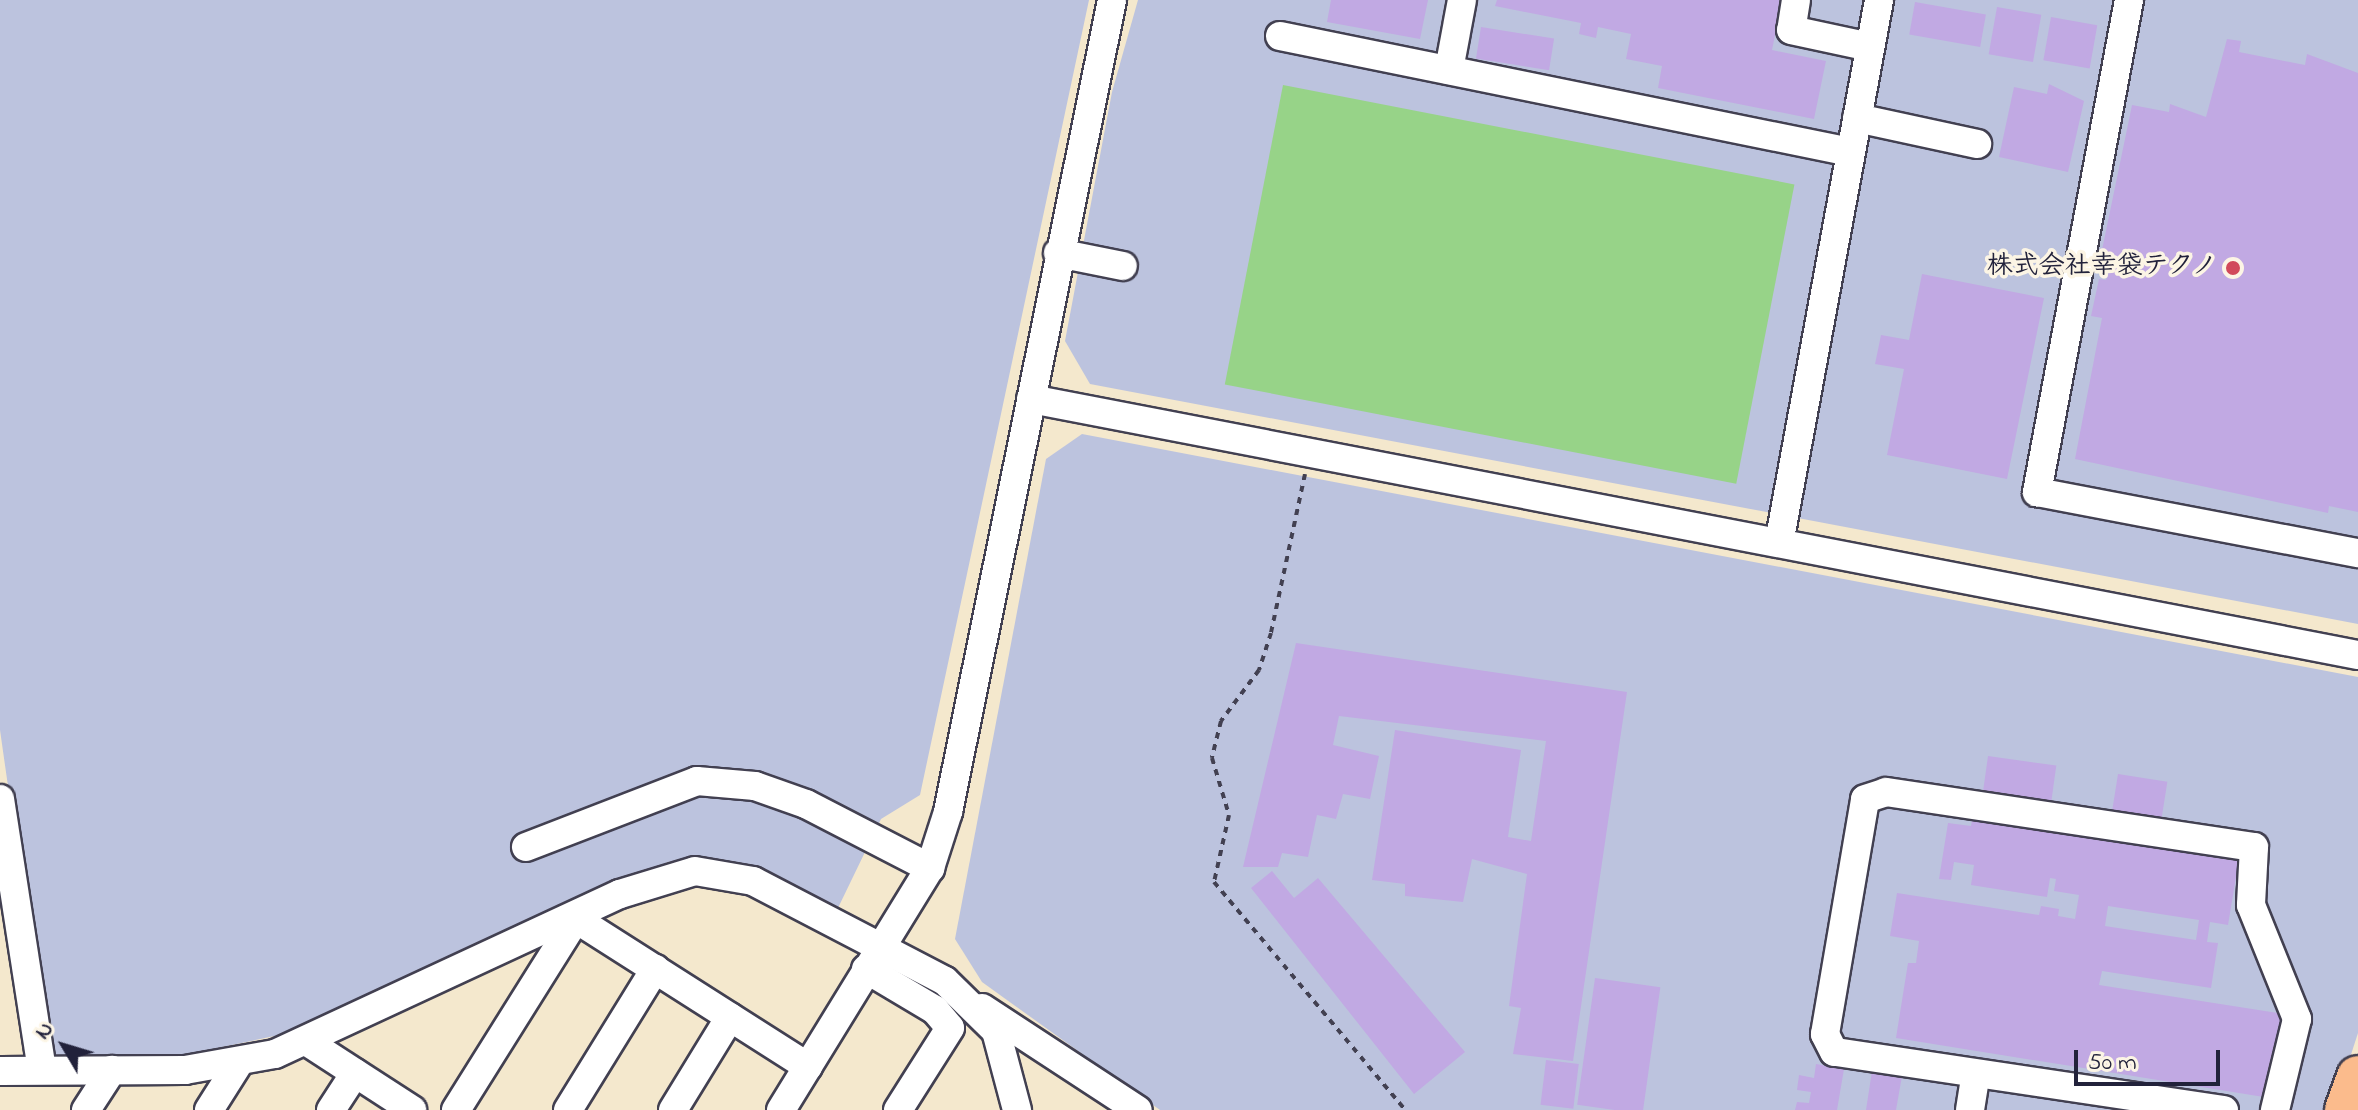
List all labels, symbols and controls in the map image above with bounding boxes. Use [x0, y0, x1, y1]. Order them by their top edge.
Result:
place label: 株式会社幸袋テクノ [1983, 252, 2217, 284]
marker: 株式会社幸袋テクノ [2224, 259, 2242, 277]
north arrow [24, 1006, 104, 1086]
text: N [28, 1016, 62, 1047]
scale bar [2078, 1034, 2224, 1084]
text: 50 m [2088, 1046, 2137, 1081]

